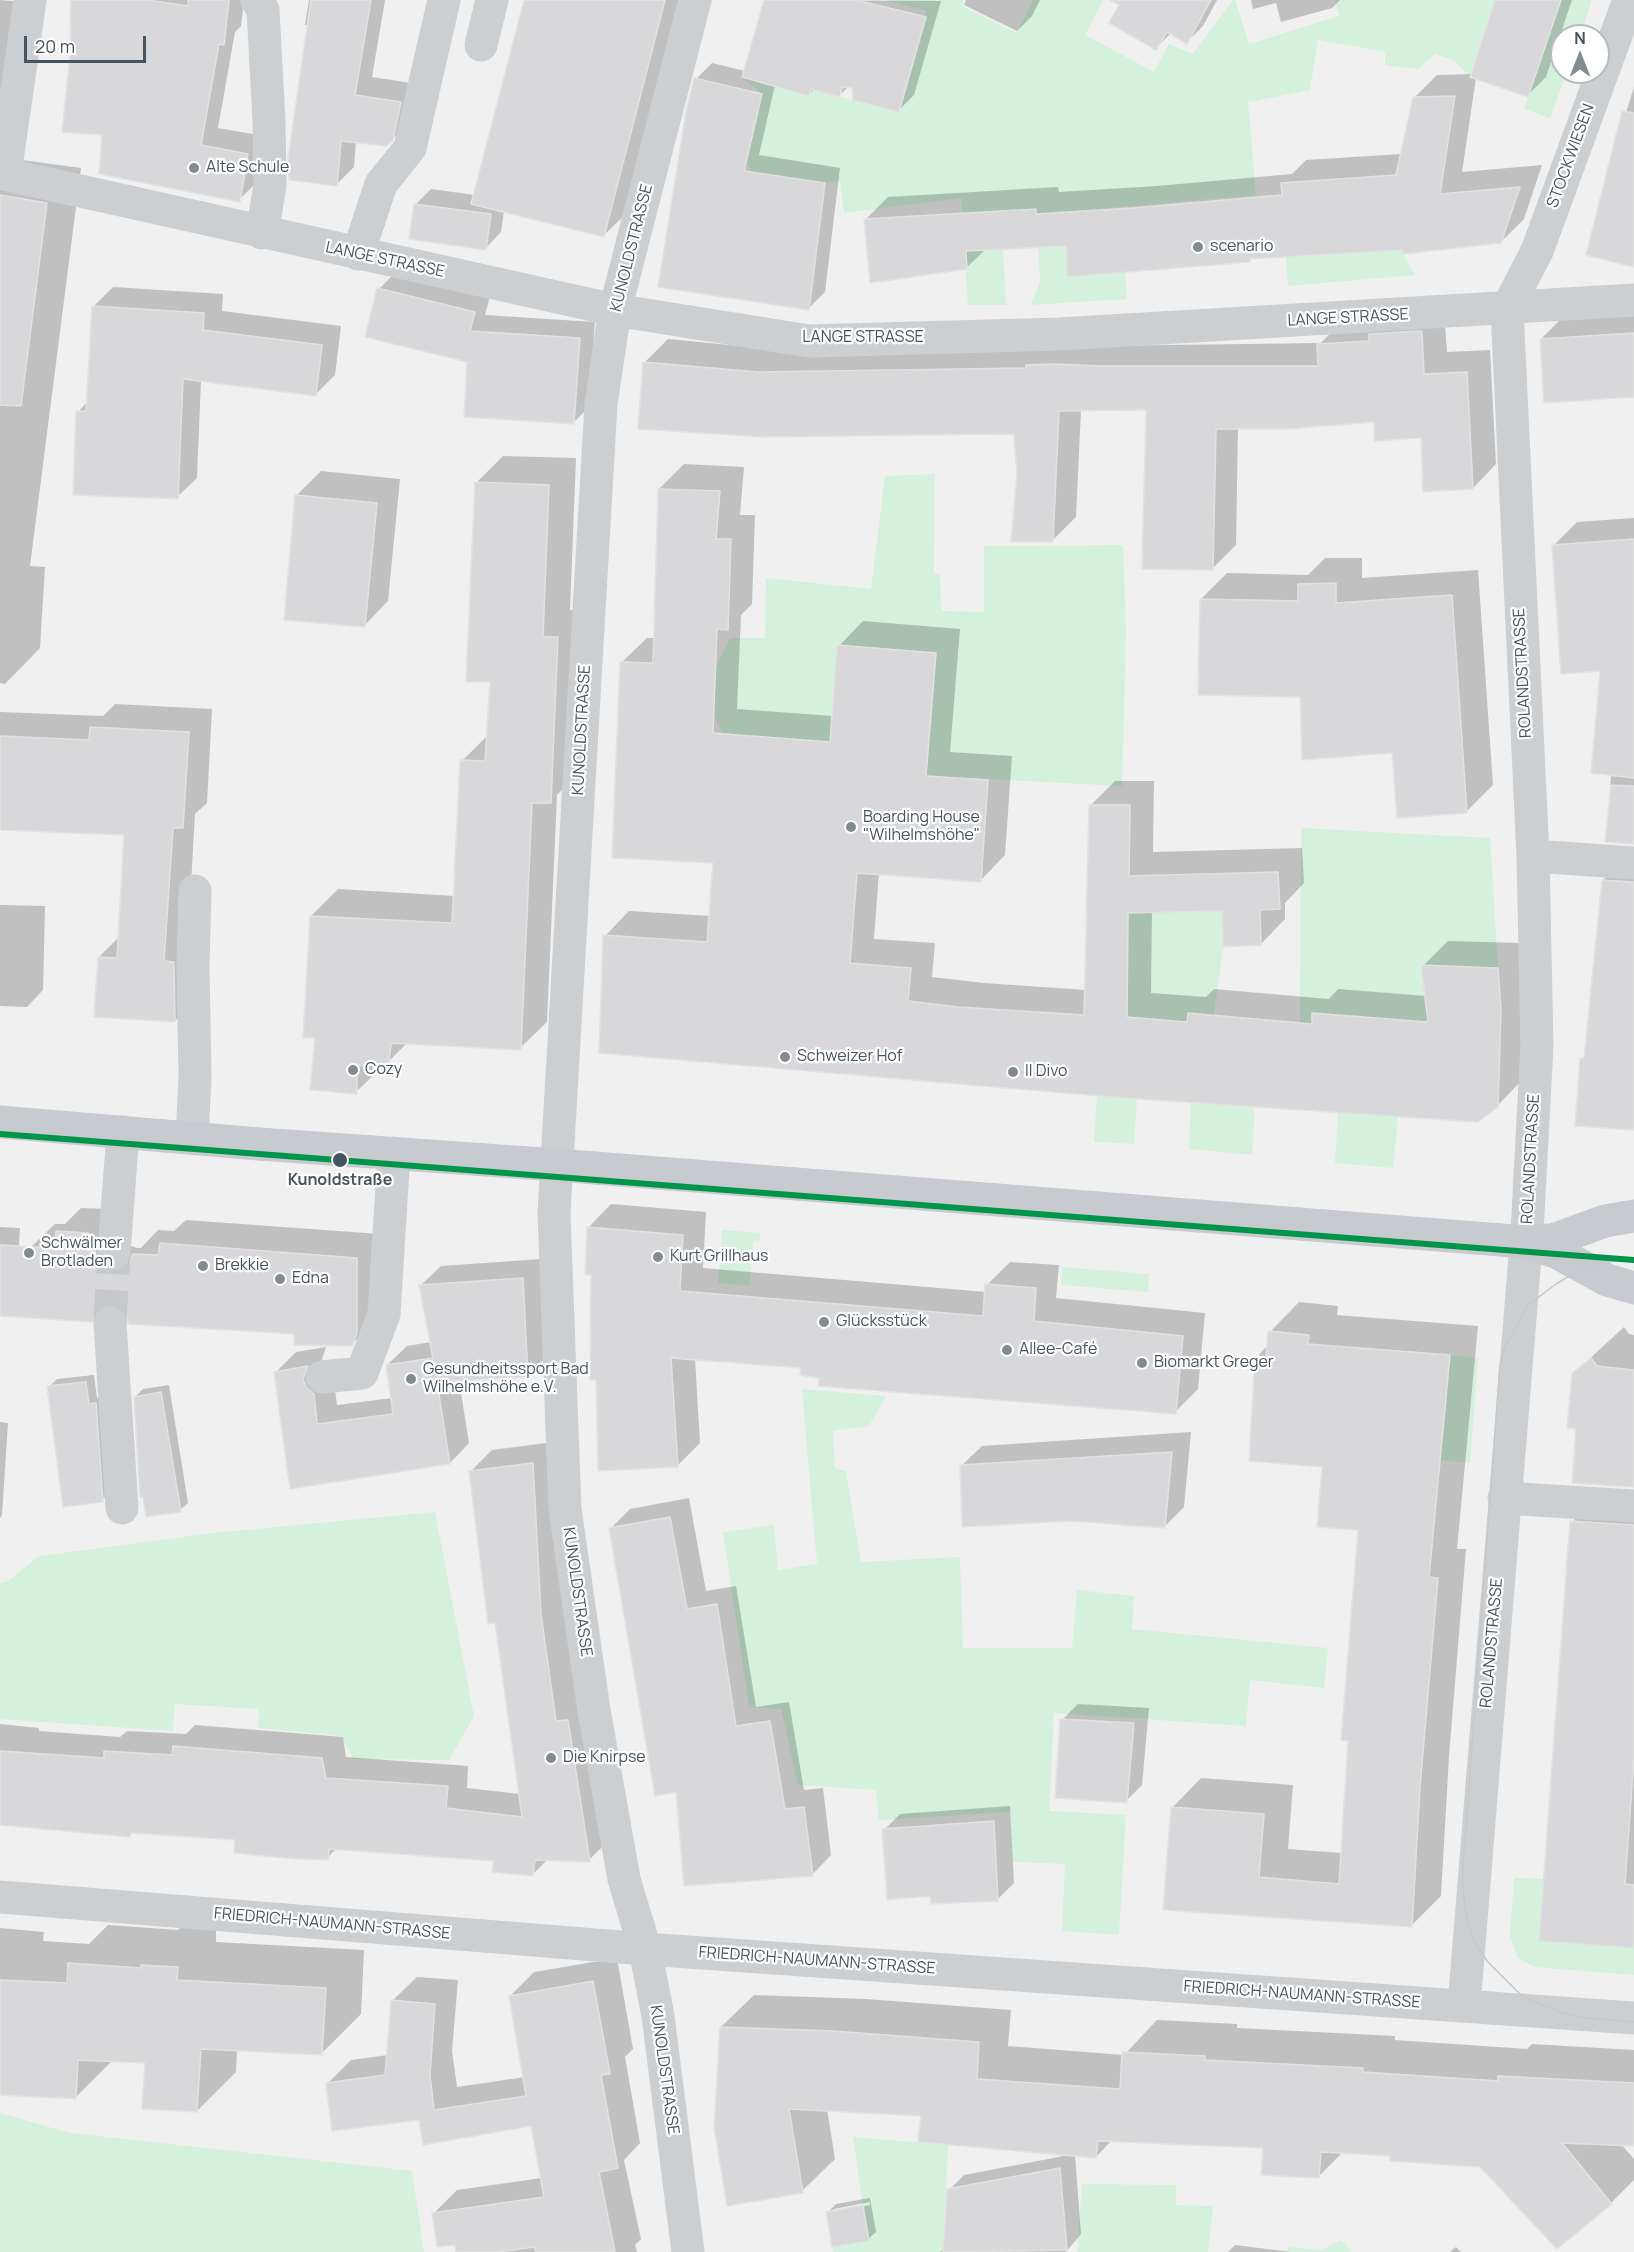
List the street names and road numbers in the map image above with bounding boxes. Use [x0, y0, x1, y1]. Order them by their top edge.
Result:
street label: STOCKWIESEN [1543, 101, 1599, 211]
street label: KUNOLDSTRASSE [607, 182, 657, 314]
street label: LANGE STRASSE [324, 238, 446, 282]
street label: LANGE STRASSE [1287, 305, 1409, 331]
street label: LANGE STRASSE [802, 328, 924, 348]
street label: ROLANDSTRASSE [1510, 608, 1536, 738]
street label: KUNOLDSTRASSE [569, 664, 595, 796]
street label: ROLANDSTRASSE [1518, 1094, 1544, 1224]
street label: KUNOLDSTRASSE [558, 1526, 596, 1658]
street label: ROLANDSTRASSE [1477, 1577, 1507, 1709]
street label: FRIEDRICH-NAUMANN-STRASSE [213, 1904, 451, 1944]
street label: FRIEDRICH-NAUMANN-STRASSE [698, 1943, 936, 1979]
street label: FRIEDRICH-NAUMANN-STRASSE [1183, 1977, 1421, 2013]
street label: KUNOLDSTRASSE [645, 2004, 683, 2136]

